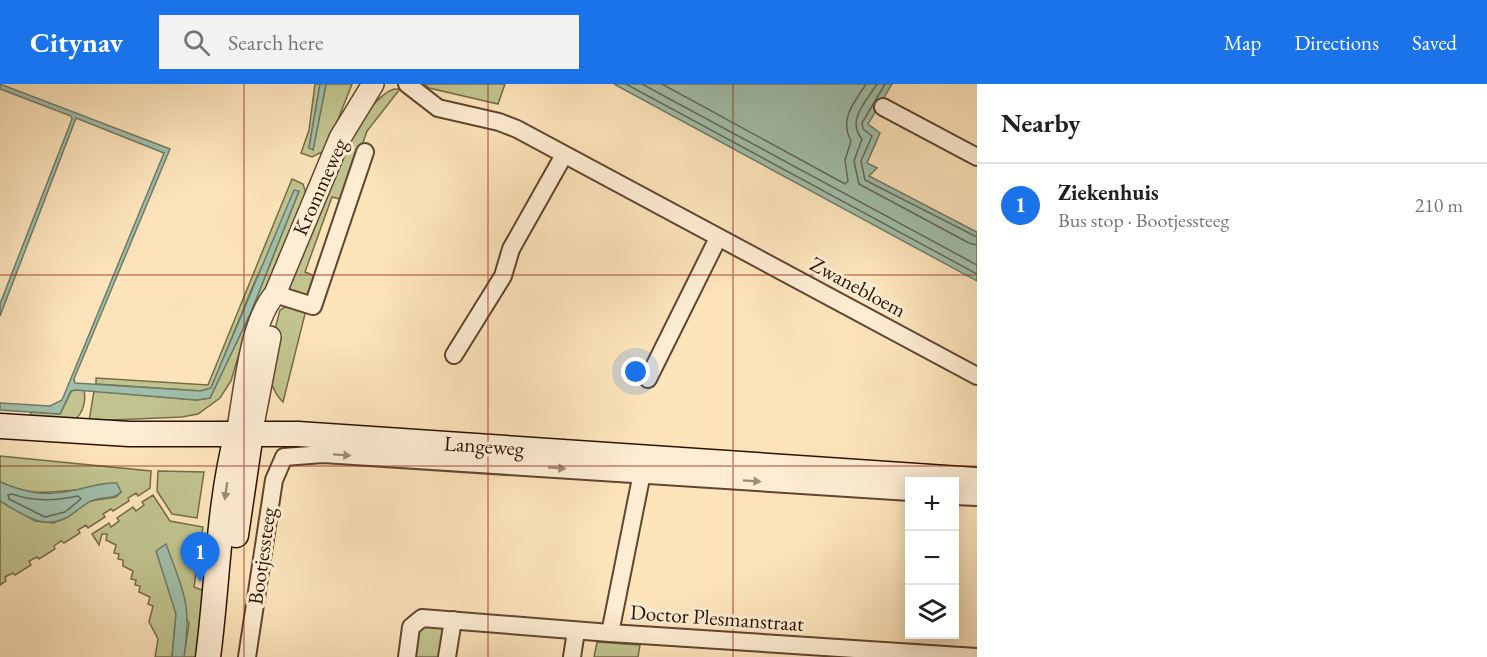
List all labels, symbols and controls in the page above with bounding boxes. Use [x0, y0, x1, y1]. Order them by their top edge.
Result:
search box [159, 15, 579, 69]
text: Citynav [30, 24, 123, 60]
icon: search [180, 26, 213, 59]
text: Search here [228, 28, 324, 57]
text: Map [1224, 29, 1261, 56]
text: Directions [1294, 29, 1379, 56]
text: Saved [1412, 29, 1457, 56]
text: Nearby [1001, 106, 1081, 140]
street label: Krommeweg [286, 133, 353, 240]
text: Ziekenhuis [1058, 178, 1159, 207]
text: 1 [1015, 192, 1026, 218]
text: 210 m [1415, 192, 1463, 218]
text: Bus stop · Bootjessteeg [1058, 207, 1229, 233]
street label: Zwanebloem [806, 250, 911, 323]
your location [621, 357, 650, 386]
street label: Langeweg [443, 429, 526, 462]
one-way arrow [332, 450, 351, 460]
one-way arrow [548, 464, 567, 473]
one-way arrow [743, 477, 762, 486]
map controls [905, 477, 959, 639]
button: + [905, 477, 959, 531]
one-way arrow [221, 481, 230, 500]
street label: Bootjessteeg [241, 505, 282, 606]
button: − [905, 531, 959, 585]
pin: 1 [180, 532, 220, 582]
button: layers [905, 585, 959, 639]
street label: Doctor Plesmanstraat [629, 598, 805, 637]

